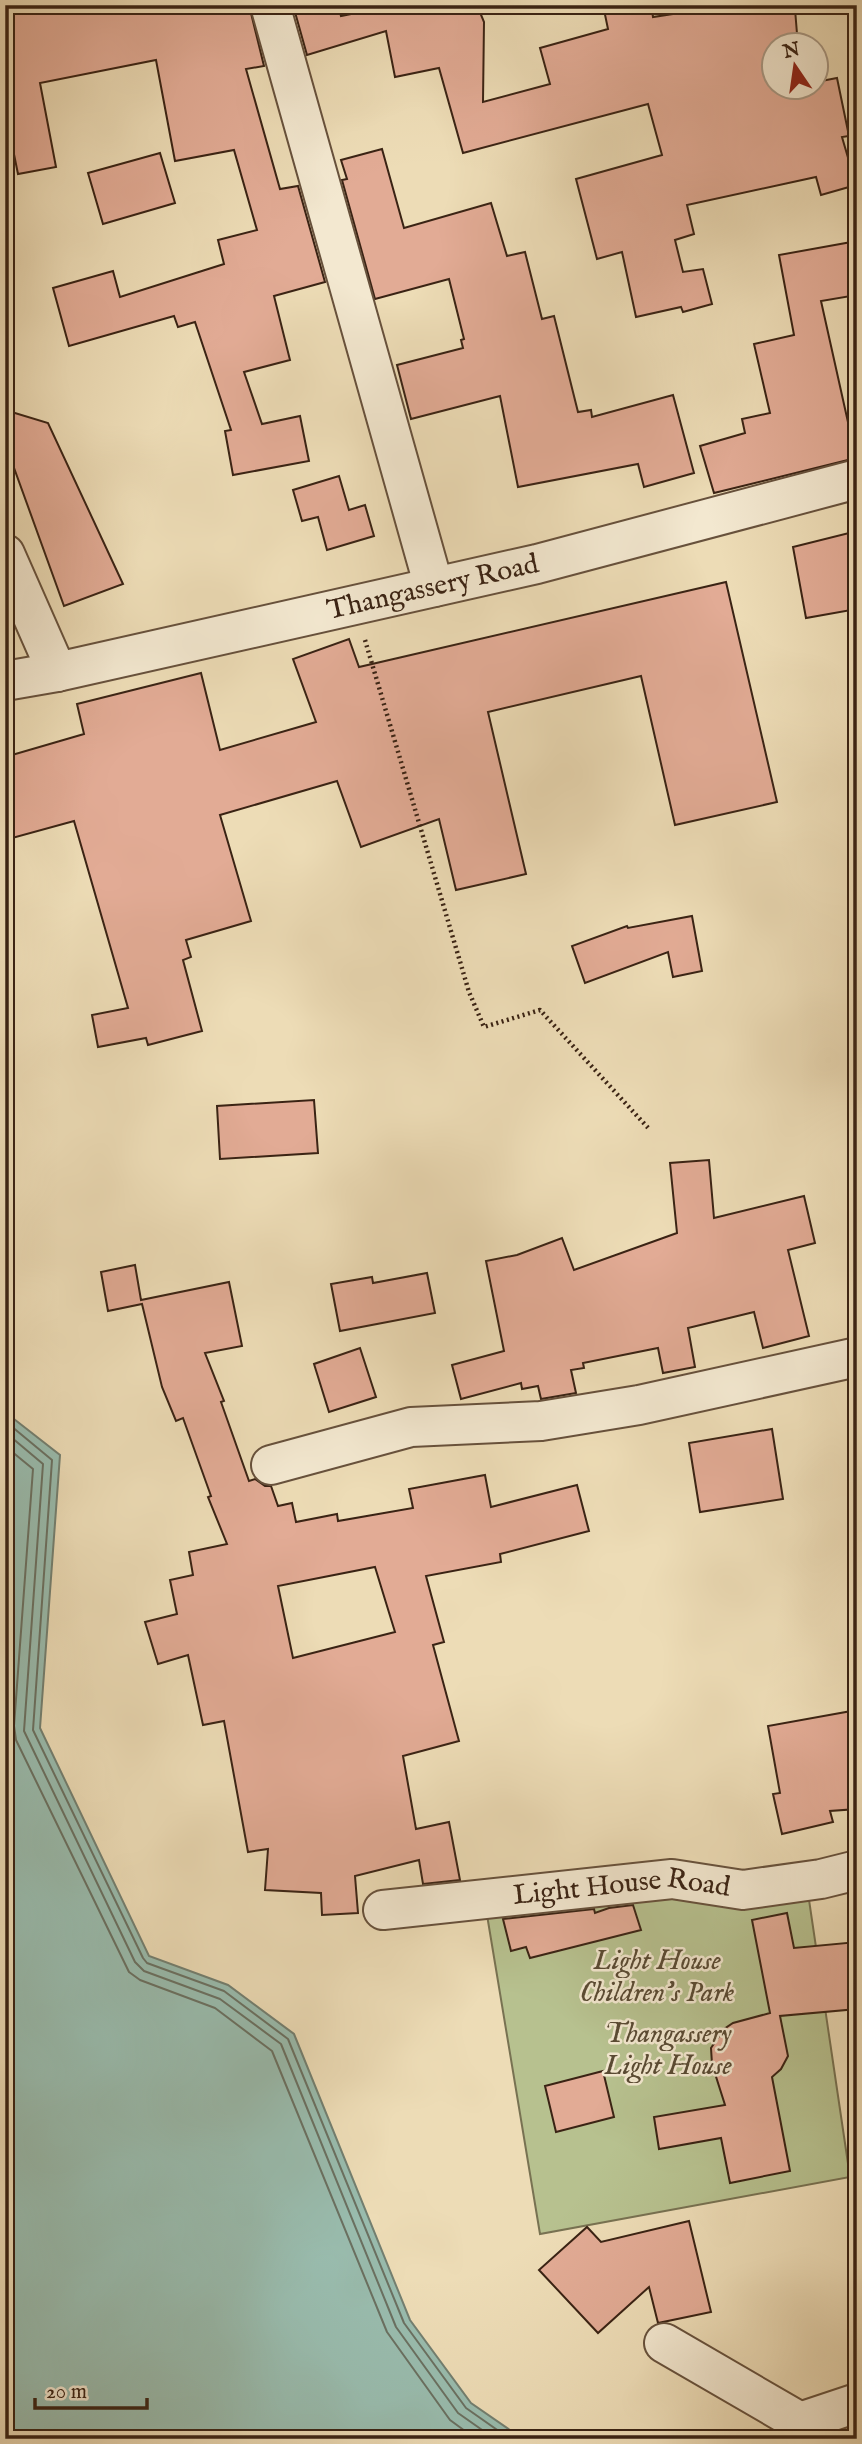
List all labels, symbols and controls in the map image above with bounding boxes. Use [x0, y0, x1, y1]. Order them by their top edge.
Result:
north arrow [760, 32, 830, 102]
text: N [780, 38, 803, 65]
street label: Thangassery Road [324, 547, 542, 628]
street label: Light House Road [511, 1861, 733, 1913]
park label: Light House Children's Park [580, 1944, 734, 2011]
park label: Thangassery Light House [603, 2017, 733, 2084]
scale bar [35, 2367, 147, 2411]
text: 20 m [46, 2379, 87, 2406]

